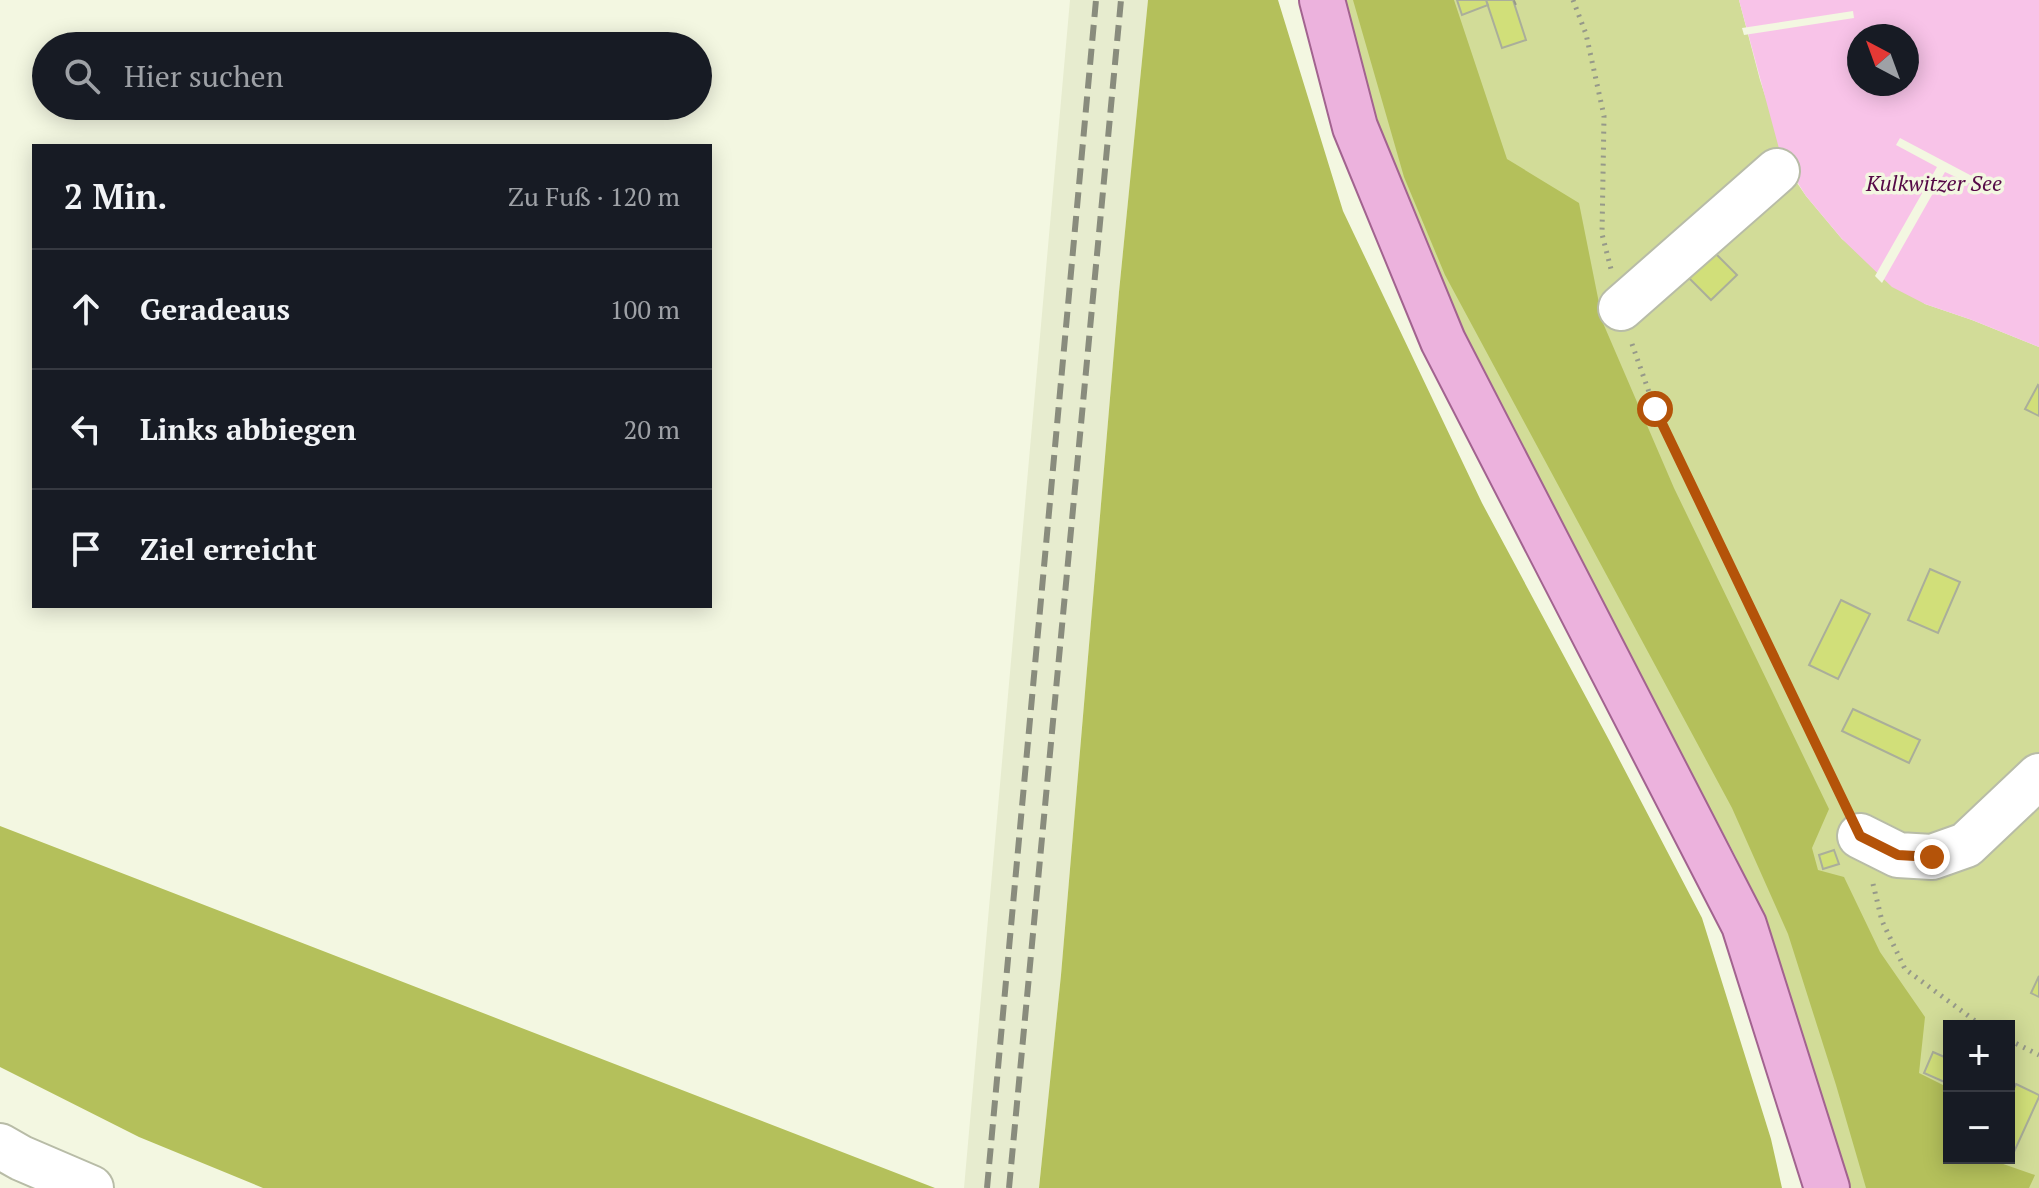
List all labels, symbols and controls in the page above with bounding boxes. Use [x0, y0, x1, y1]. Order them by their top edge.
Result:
north arrow [1847, 24, 1919, 96]
search box [32, 32, 712, 120]
icon: search [60, 54, 104, 98]
text: Hier suchen [124, 56, 283, 96]
water label: Kulkwitzer See [1865, 168, 2002, 197]
text: 2 Min. [64, 174, 167, 219]
text: Zu Fuß · 120 m [508, 179, 680, 213]
icon: ahead [64, 287, 108, 331]
text: Geradeaus [140, 289, 290, 329]
text: 100 m [610, 292, 680, 326]
route start [1637, 391, 1673, 427]
icon: left [64, 407, 108, 451]
text: Links abbiegen [140, 409, 356, 449]
text: 20 m [624, 412, 680, 446]
icon: arrive [64, 527, 108, 571]
text: Ziel erreicht [140, 529, 317, 569]
route end [1914, 839, 1950, 875]
map controls [1943, 1020, 2015, 1164]
button: + [1943, 1020, 2015, 1092]
button: − [1943, 1092, 2015, 1164]

